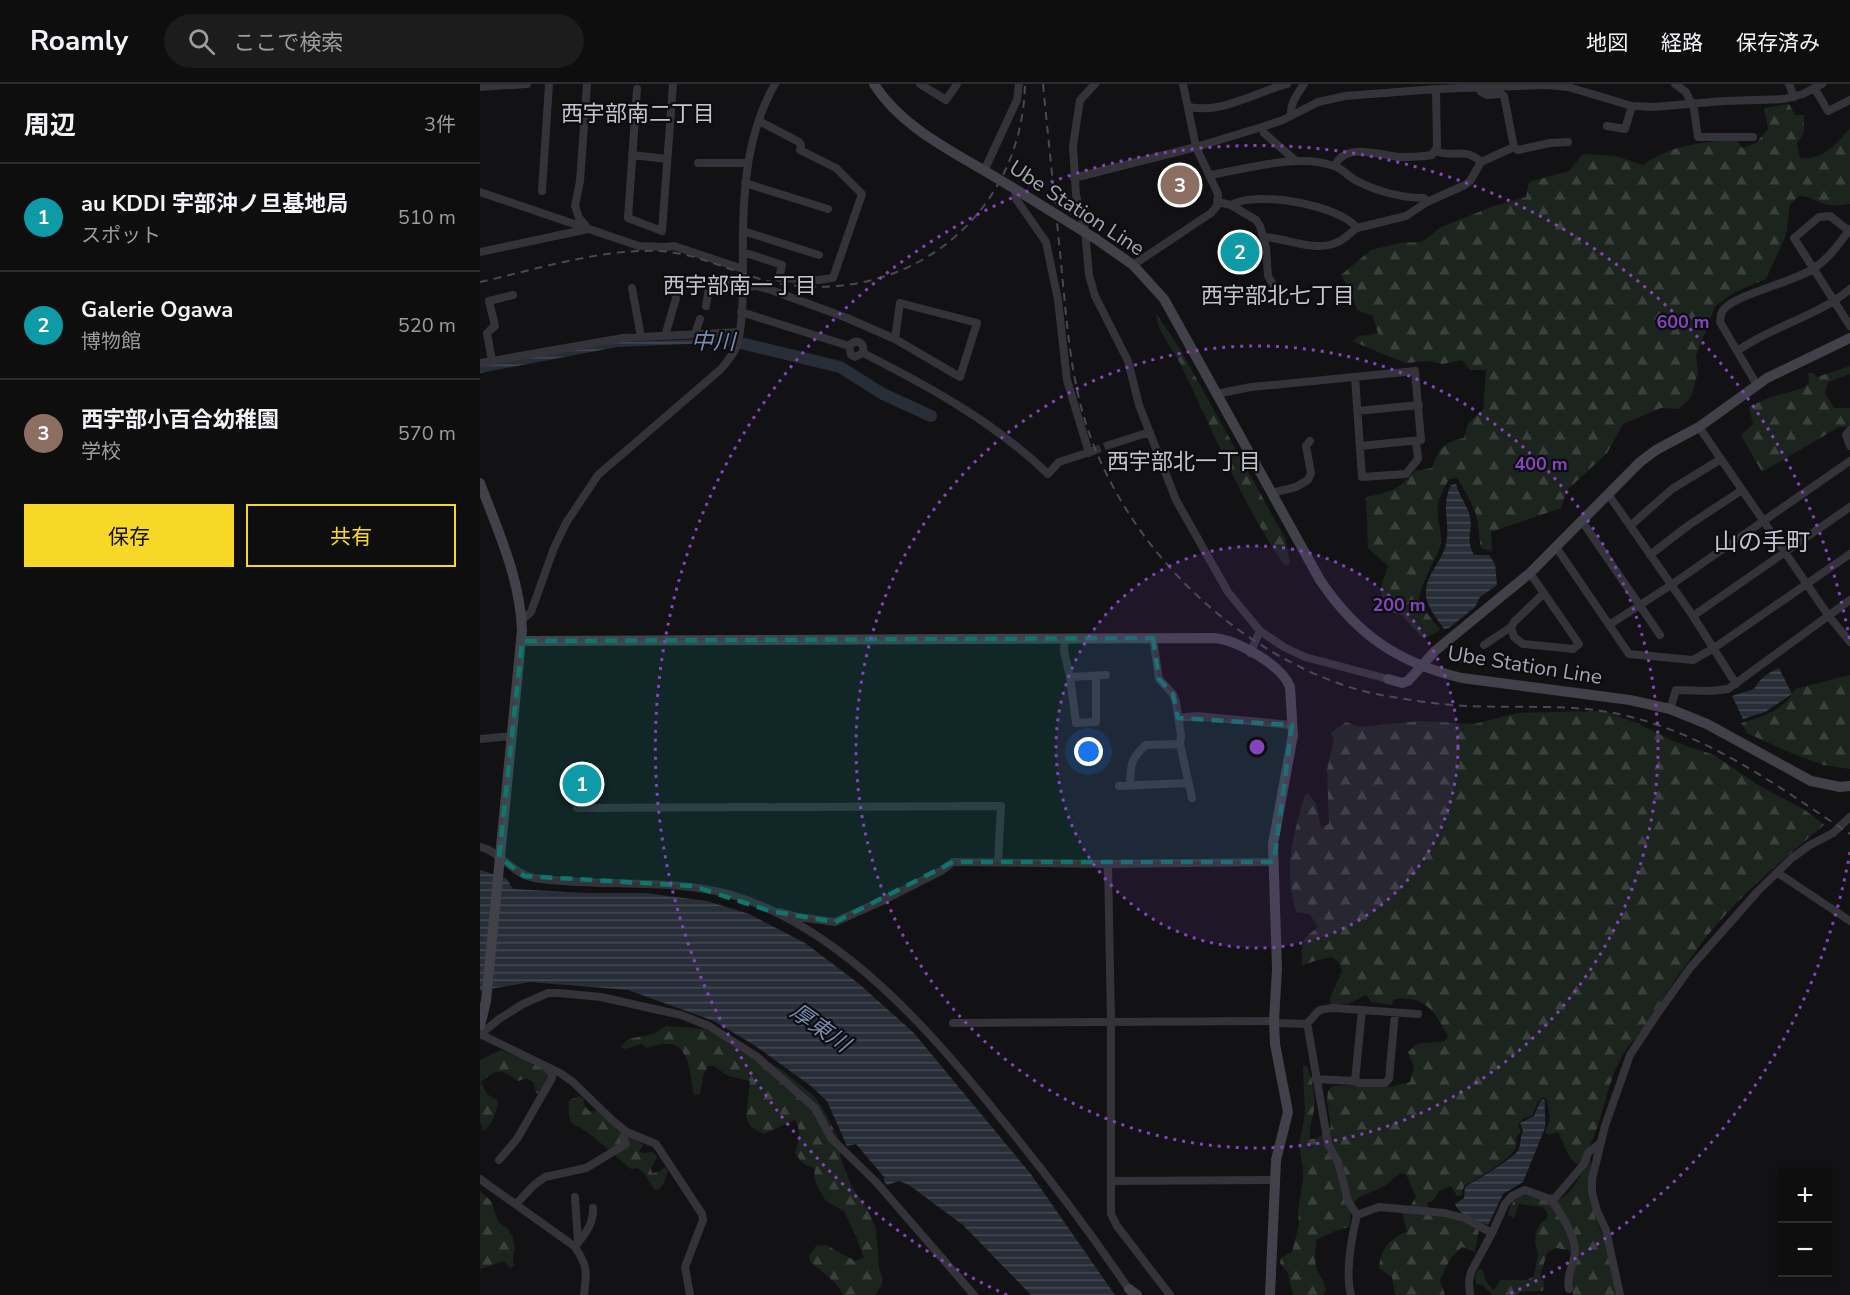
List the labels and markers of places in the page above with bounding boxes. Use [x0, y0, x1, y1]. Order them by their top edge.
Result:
pin: 3 [1160, 162, 1200, 208]
pin: 2 [1220, 230, 1260, 274]
centre of rings [1247, 737, 1267, 757]
pin: 1 [562, 762, 602, 806]

